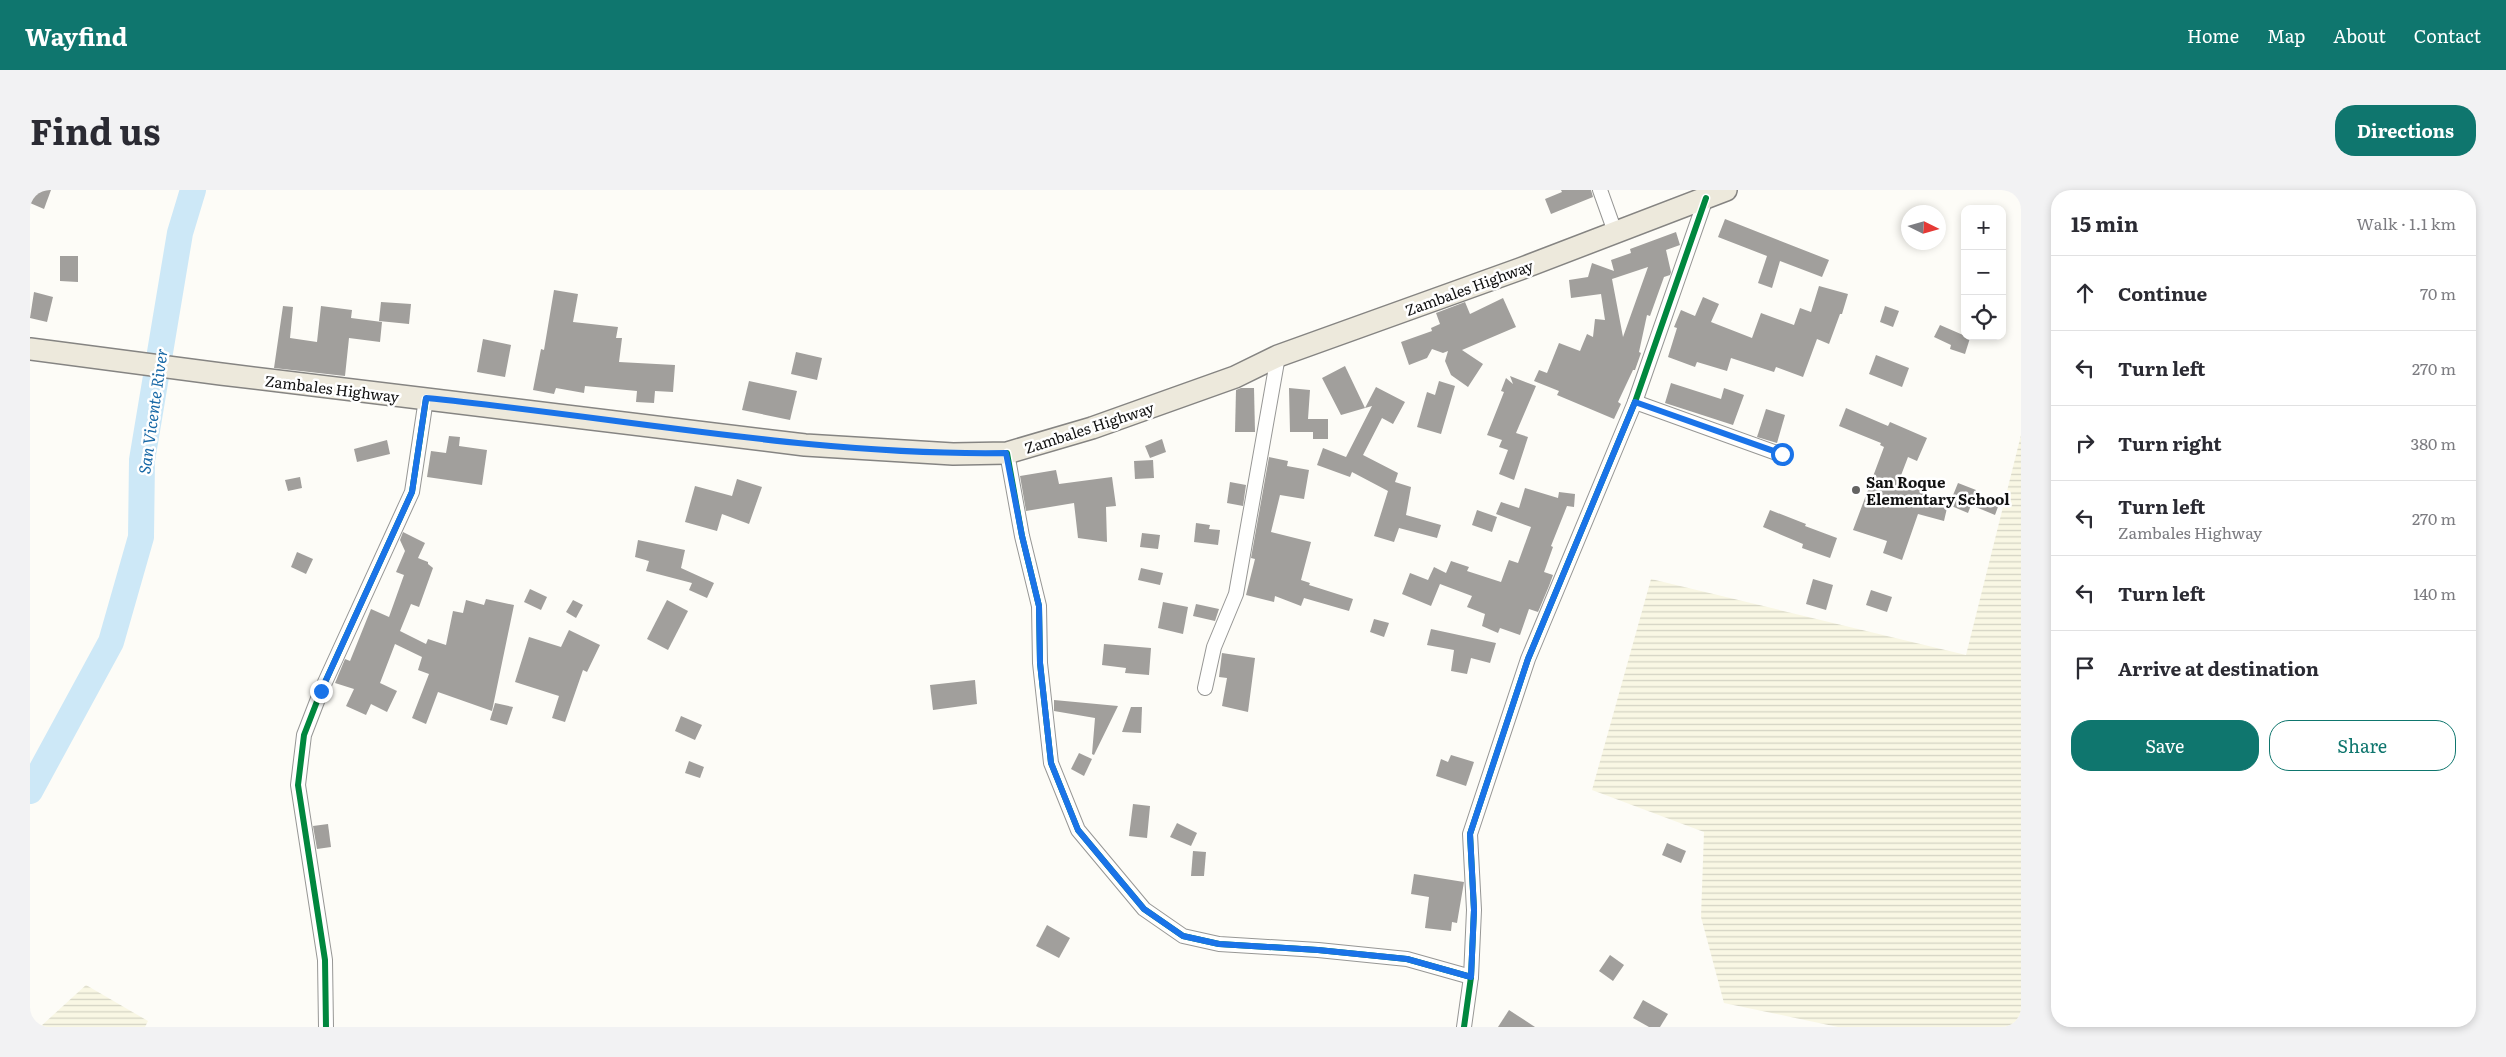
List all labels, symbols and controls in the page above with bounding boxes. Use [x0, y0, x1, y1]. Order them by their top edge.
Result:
text: Wayfind [25, 18, 128, 53]
text: Home [2187, 22, 2239, 49]
text: Map [2267, 22, 2305, 49]
text: About [2333, 22, 2386, 49]
text: Contact [2414, 22, 2481, 49]
text: Find us [30, 104, 160, 156]
button: Directions [2335, 105, 2476, 156]
north arrow [1901, 205, 1946, 250]
map controls [1961, 205, 2006, 340]
button: + [1961, 205, 2006, 250]
text: 15 min [2071, 207, 2139, 238]
text: Walk · 1.1 km [2357, 211, 2456, 235]
button: − [1961, 250, 2006, 295]
street label: Zambales Highway [1402, 253, 1537, 321]
icon: ahead [2071, 279, 2099, 307]
text: Continue [2118, 279, 2207, 307]
text: 70 m [2420, 281, 2456, 305]
button: locate [1961, 295, 2006, 340]
water label: San Vicente River [131, 347, 173, 475]
icon: left [2071, 354, 2099, 382]
text: Turn left [2118, 354, 2205, 382]
text: 270 m [2412, 356, 2456, 380]
street label: Zambales Highway [264, 368, 401, 408]
street label: Zambales Highway [1021, 395, 1157, 459]
icon: right [2071, 429, 2099, 457]
text: Turn right [2118, 429, 2222, 457]
text: 380 m [2411, 431, 2456, 455]
route start [1771, 443, 1794, 466]
place label: San Roque Elementary School [1866, 470, 2010, 510]
marker: San Roque Elementary School [1850, 484, 1862, 496]
text: Turn left [2118, 492, 2205, 520]
icon: left [2071, 504, 2099, 532]
text: 270 m [2412, 506, 2456, 530]
text: Zambales Highway [2118, 520, 2262, 544]
icon: left [2071, 579, 2099, 607]
text: Turn left [2118, 579, 2205, 607]
text: 140 m [2413, 581, 2456, 605]
icon: arrive [2071, 654, 2099, 682]
text: Arrive at destination [2118, 654, 2319, 682]
route end [310, 680, 333, 703]
button: Save [2071, 720, 2259, 771]
button: Share [2269, 720, 2456, 771]

